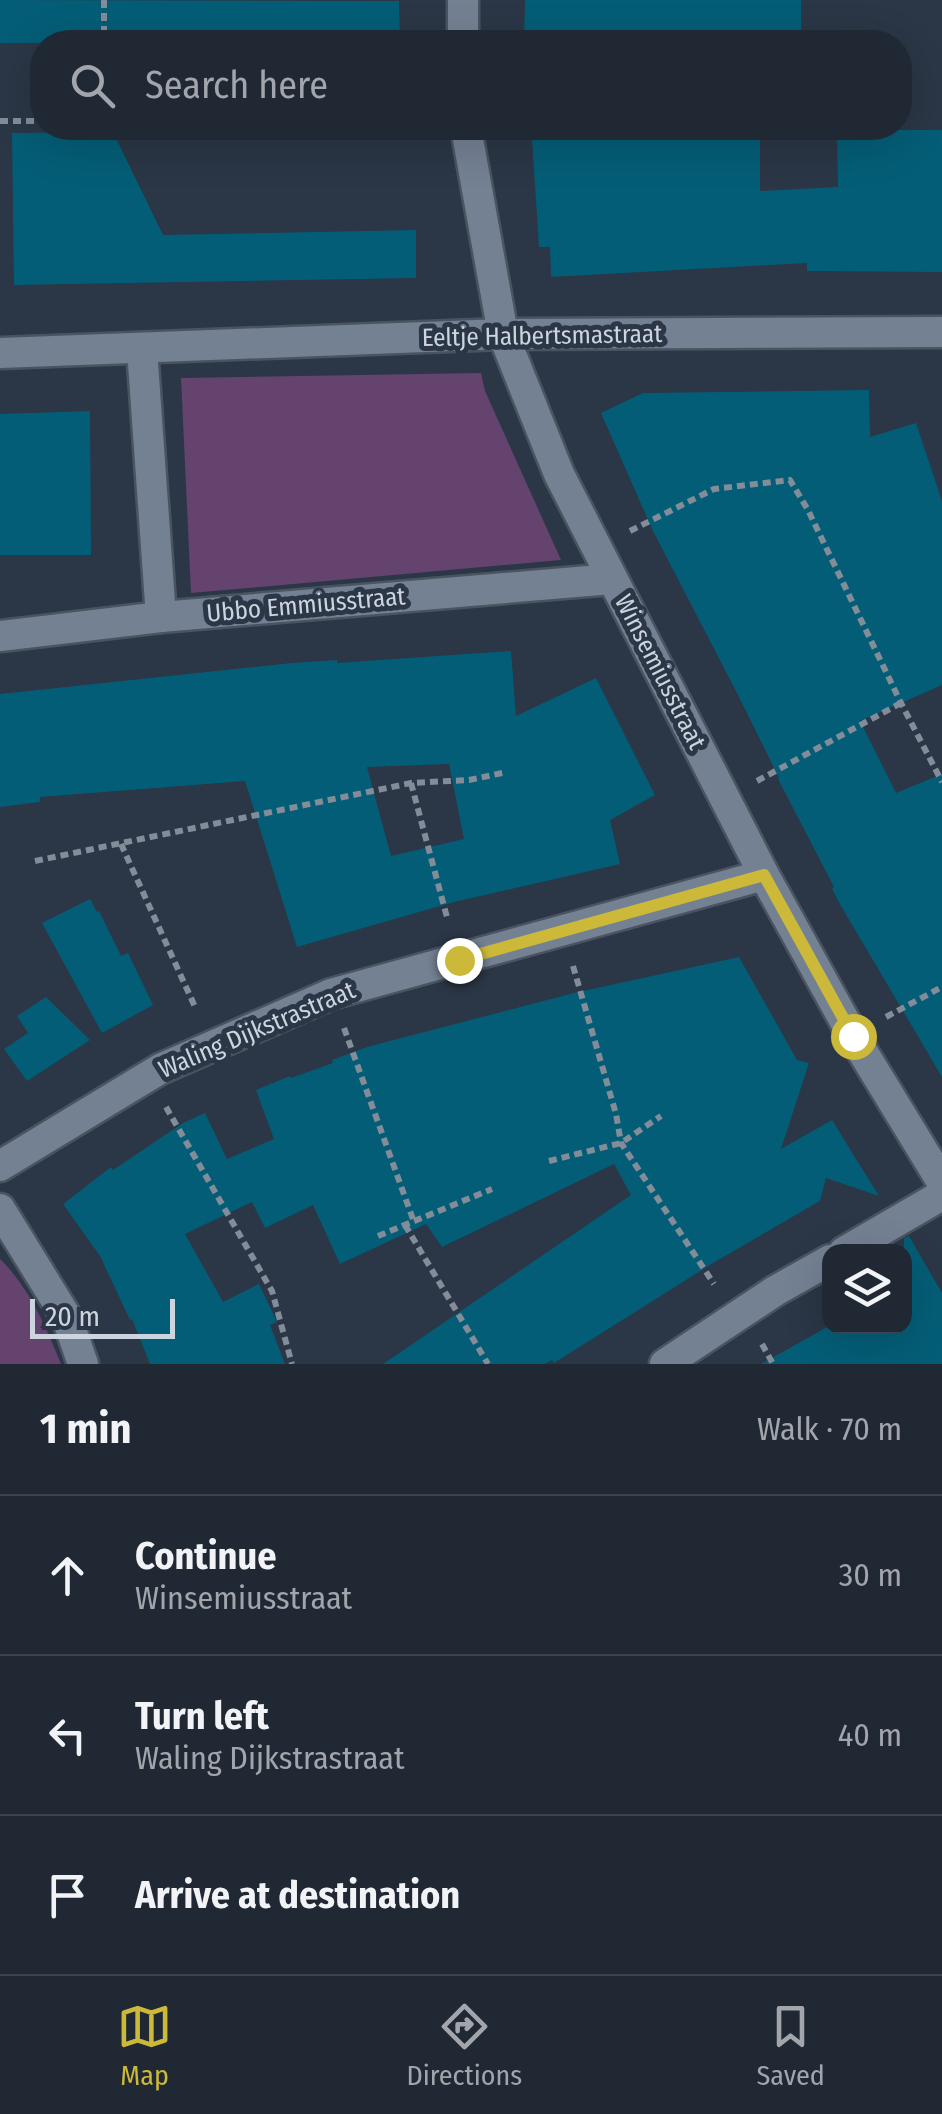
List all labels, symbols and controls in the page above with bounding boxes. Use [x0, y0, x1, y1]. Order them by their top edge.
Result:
search box [30, 30, 912, 140]
icon: search [65, 58, 120, 113]
text: Search here [145, 62, 328, 108]
street label: Eeltje Halbertsmastraat [421, 319, 663, 353]
street label: Ubbo Emmiusstraat [205, 581, 407, 629]
street label: Winsemiusstraat [608, 590, 712, 755]
route end [437, 938, 483, 984]
street label: Waling Dijkstrastraat [154, 975, 361, 1085]
route start [831, 1014, 877, 1060]
map controls [822, 1244, 912, 1334]
button: layers [822, 1244, 912, 1334]
scale bar [30, 1294, 175, 1338]
text: 20 m [45, 1300, 100, 1333]
text: 1 min [40, 1404, 131, 1454]
text: Walk · 70 m [757, 1410, 902, 1448]
text: Continue [135, 1533, 276, 1579]
icon: ahead [40, 1548, 95, 1603]
text: 30 m [839, 1556, 902, 1594]
text: Winsemiusstraat [135, 1579, 352, 1617]
text: Turn left [135, 1693, 269, 1739]
icon: left [40, 1708, 95, 1763]
text: 40 m [838, 1716, 902, 1754]
text: Waling Dijkstrastraat [135, 1739, 405, 1777]
icon: arrive [40, 1868, 95, 1923]
text: Arrive at destination [135, 1872, 460, 1918]
tab: Map [117, 1999, 172, 2092]
tab: Directions [406, 1999, 522, 2092]
tab: Saved [756, 1999, 825, 2092]

